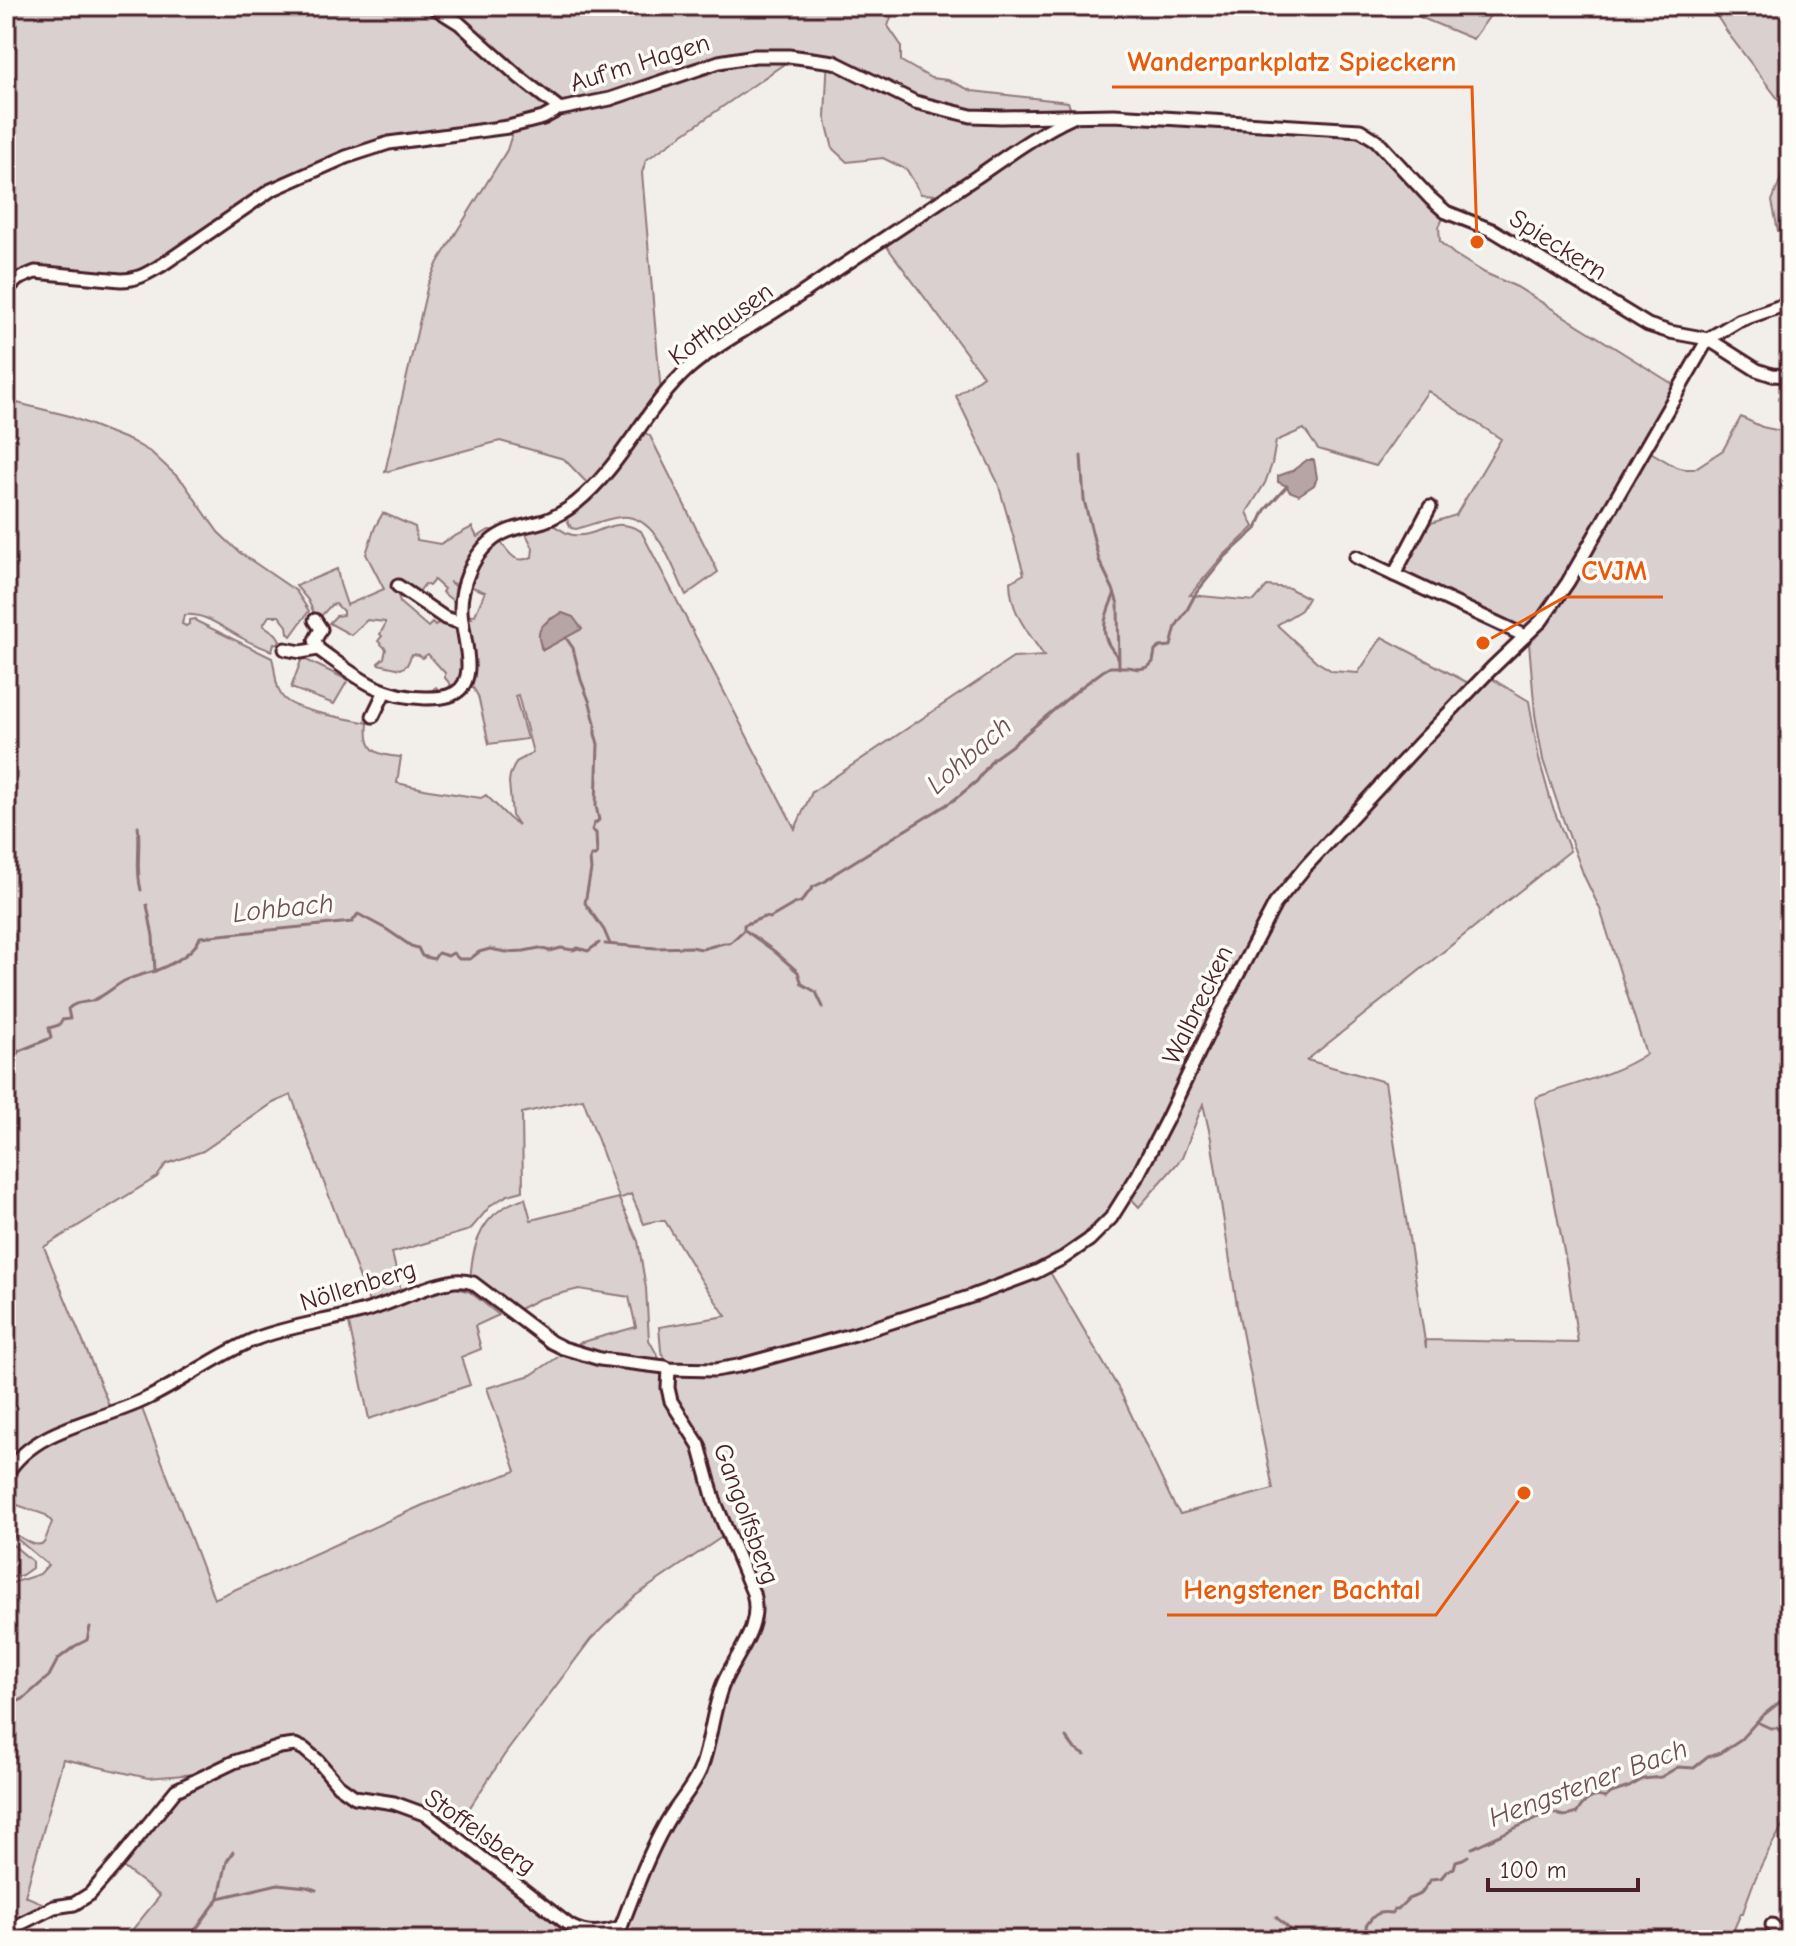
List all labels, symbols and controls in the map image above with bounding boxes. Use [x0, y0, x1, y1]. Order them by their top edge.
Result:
street label: Auf'm Hagen [567, 28, 713, 98]
callout: Wanderparkplatz Spieckern [1112, 35, 1472, 87]
text: Wanderparkplatz Spieckern [1128, 46, 1456, 78]
street label: Spieckern [1504, 203, 1612, 287]
street label: Kotthausen [663, 276, 779, 372]
callout: CVJM [1565, 545, 1663, 597]
text: CVJM [1581, 555, 1647, 587]
water label: Lohbach [920, 710, 1018, 800]
water label: Lohbach [231, 887, 335, 929]
street label: Walbrecken [1156, 941, 1240, 1069]
street label: Nöllenberg [296, 1254, 420, 1318]
street label: Gangolfsberg [707, 1439, 785, 1589]
callout: Hengstener Bachtal [1167, 1563, 1436, 1615]
text: Hengstener Bachtal [1183, 1574, 1421, 1606]
water label: Hengstener Bach [1484, 1732, 1692, 1834]
street label: Stoffelsberg [419, 1783, 541, 1881]
scale bar [1488, 1842, 1638, 1892]
text: 100 m [1500, 1856, 1567, 1884]

